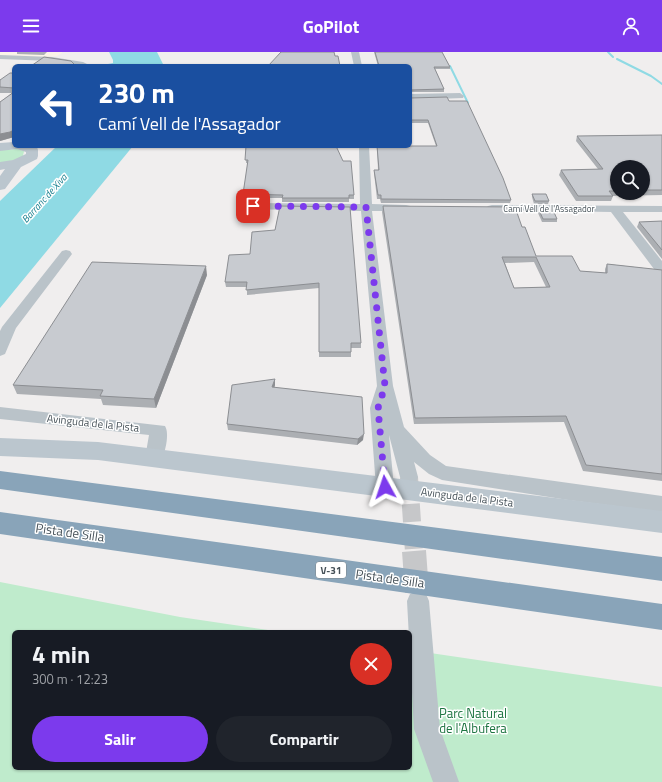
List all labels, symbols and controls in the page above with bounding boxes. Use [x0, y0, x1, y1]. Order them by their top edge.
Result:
text: GoPilot [303, 13, 359, 40]
icon: menu [20, 15, 42, 37]
icon: person [620, 15, 642, 37]
text: 230 m [98, 71, 175, 114]
icon: left [32, 80, 84, 132]
text: Camí Vell de l'Assagador [98, 110, 281, 137]
map controls [610, 160, 650, 200]
button: search [610, 160, 650, 200]
water label: Barranc de Xiva [18, 170, 71, 226]
pin [236, 189, 270, 223]
icon: arrive [242, 195, 264, 217]
street label: Camí Vell de l'Assagador [503, 202, 595, 215]
street label: Avinguda de la Pista [46, 410, 141, 436]
position arrow [364, 466, 406, 508]
street label: Avinguda de la Pista [420, 483, 515, 511]
street label: Pista de Silla [34, 517, 106, 547]
road number: V-31 [316, 562, 346, 578]
street label: Pista de Silla [354, 563, 426, 593]
text: 4 min [32, 636, 90, 672]
button: close [350, 643, 392, 685]
text: 300 m · 12:23 [32, 669, 108, 689]
park label: Parc Natural de l'Albufera [439, 703, 507, 738]
button: Salir [32, 716, 208, 762]
button: Compartir [216, 716, 392, 762]

